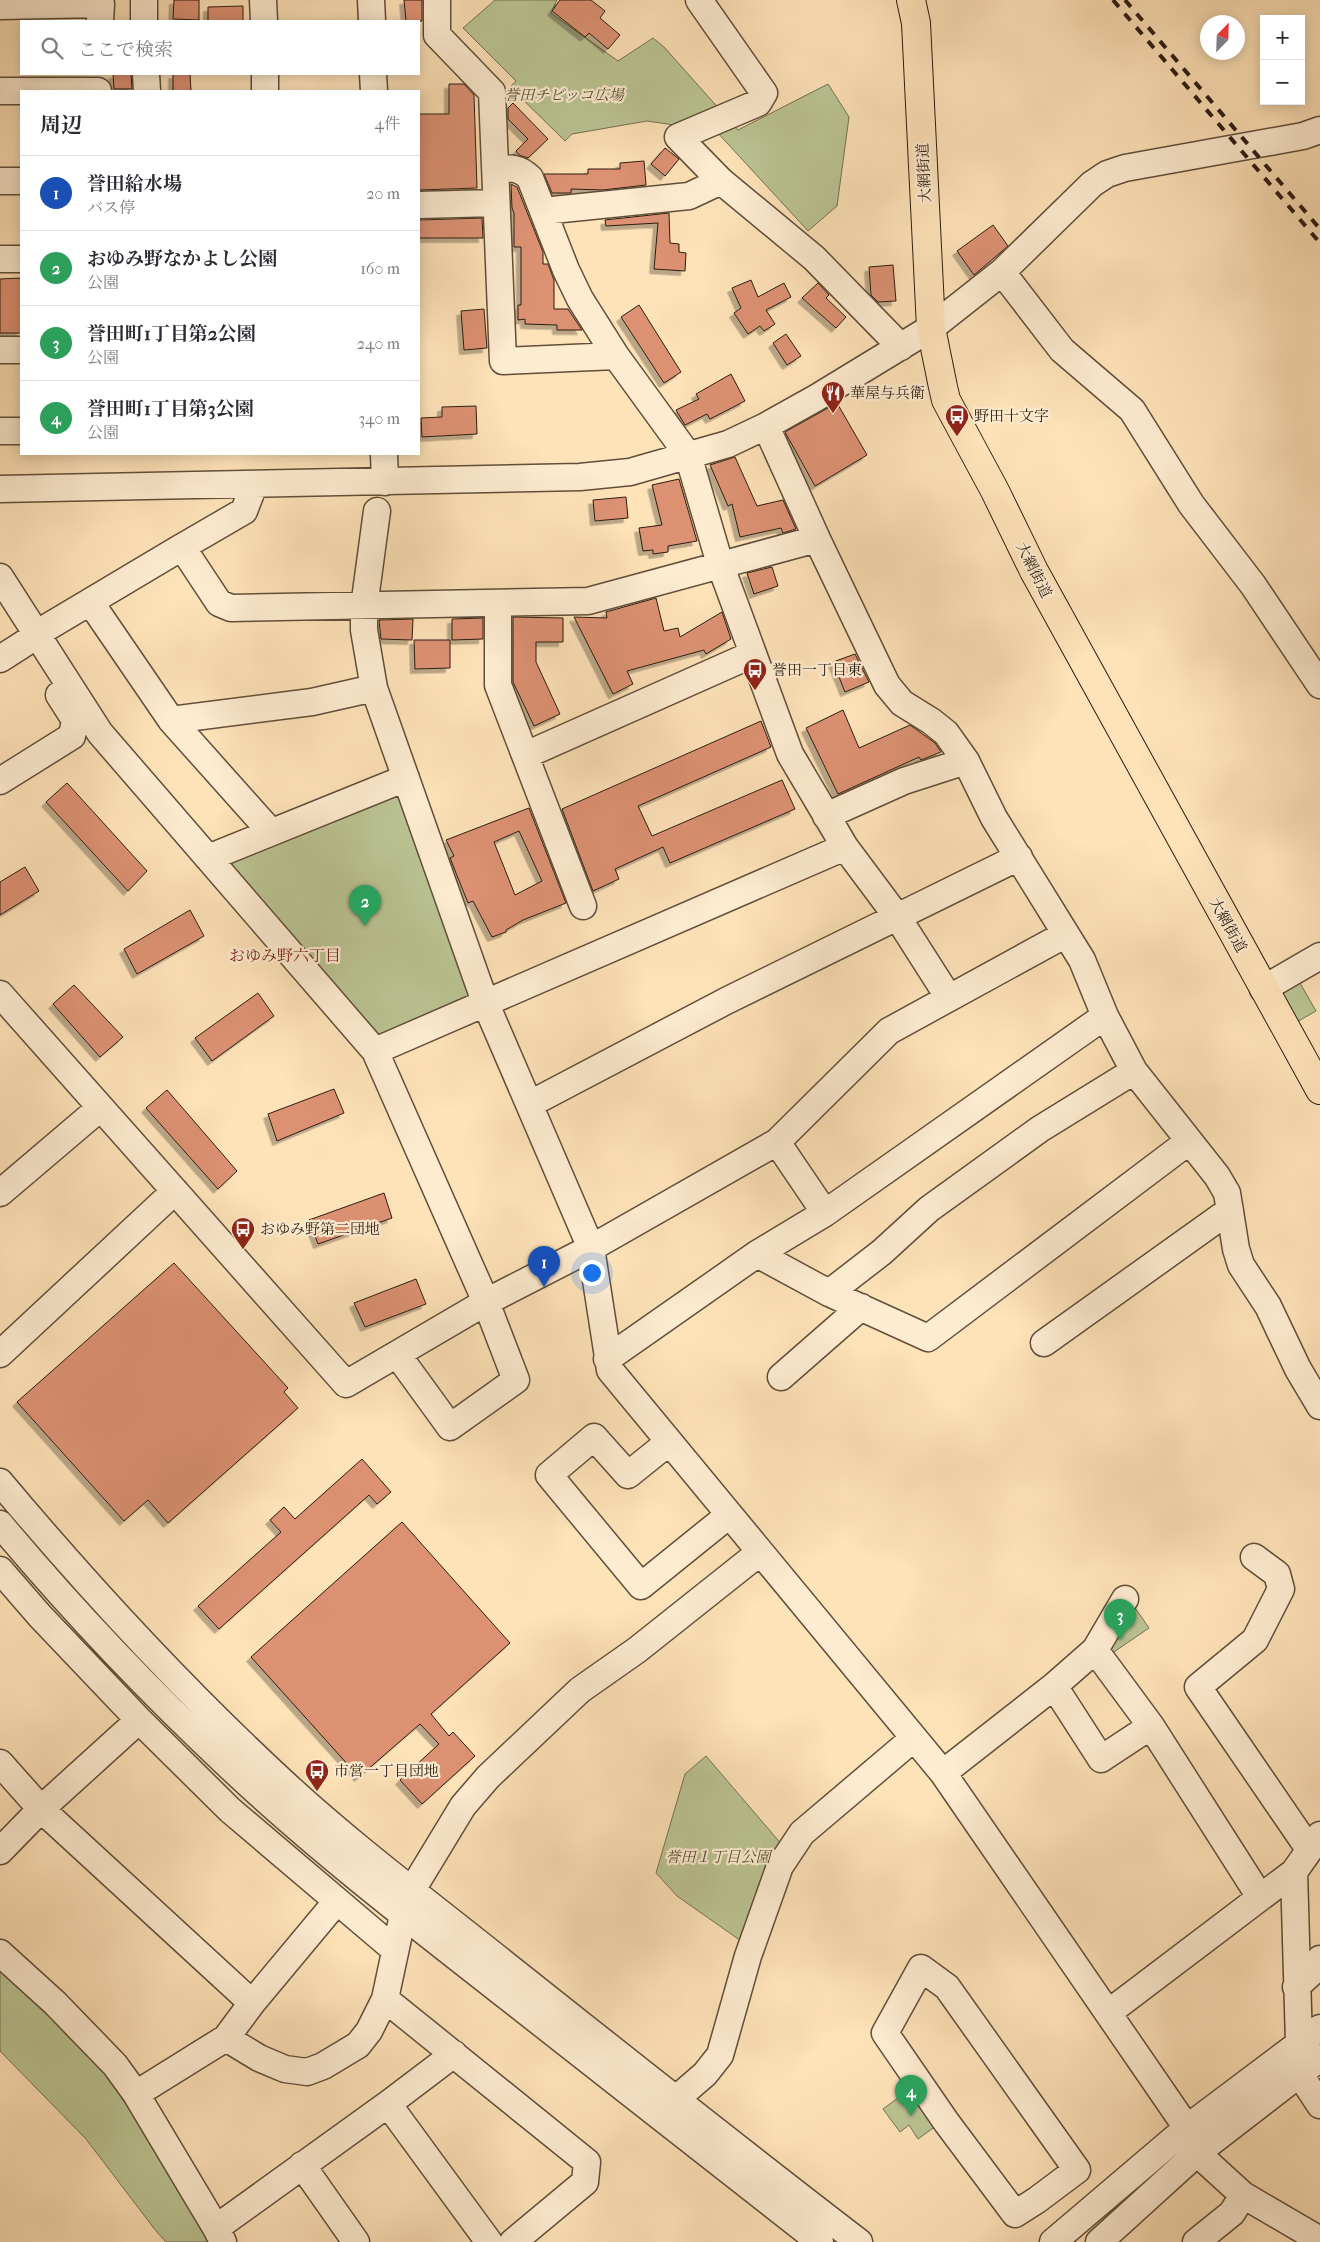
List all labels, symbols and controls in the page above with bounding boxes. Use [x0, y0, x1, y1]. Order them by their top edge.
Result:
north arrow [1200, 15, 1245, 60]
map controls [1260, 15, 1305, 105]
button: + [1260, 15, 1305, 60]
search box [20, 20, 420, 75]
icon: search [38, 34, 66, 62]
text: ここで検索 [78, 39, 173, 61]
button: − [1260, 60, 1305, 105]
park label: 誉田チビッコ広場 [504, 86, 626, 104]
text: 周辺 [40, 113, 82, 137]
text: 4件 [375, 114, 400, 133]
street label: 大網街道 [913, 143, 935, 203]
text: 誉田給水場 [87, 173, 182, 195]
text: 1 [53, 184, 59, 203]
text: 20 m [366, 184, 400, 203]
text: バス停 [87, 198, 135, 217]
text: おゆみ野なかよし公園 [87, 248, 277, 270]
text: 2 [52, 259, 60, 278]
text: 160 m [360, 259, 400, 278]
text: 公園 [87, 273, 119, 292]
text: 誉田町1丁目第2公園 [87, 323, 256, 345]
text: 3 [53, 334, 59, 353]
text: 240 m [357, 334, 400, 353]
text: 公園 [87, 348, 119, 367]
restaurant icon: 華屋与兵衛 [820, 380, 846, 414]
place label: 華屋与兵衛 [850, 384, 925, 402]
text: 誉田町1丁目第3公園 [87, 398, 254, 420]
bus stop icon: 野田十文字 [944, 403, 970, 437]
place label: 野田十文字 [974, 407, 1049, 425]
text: 4 [51, 409, 61, 428]
text: 340 m [358, 409, 400, 428]
text: 公園 [87, 423, 119, 442]
street label: 大網街道 [1012, 539, 1056, 601]
bus stop icon: 誉田一丁目東 [742, 657, 768, 691]
place label: 誉田一丁目東 [772, 661, 862, 679]
pin: 2 [349, 885, 381, 926]
street label: 大網街道 [1206, 894, 1250, 956]
district label: おゆみ野六丁目 [229, 946, 341, 965]
bus stop icon: おゆみ野第二団地 [230, 1216, 256, 1250]
place label: おゆみ野第二団地 [260, 1220, 380, 1238]
pin: 1 [528, 1246, 560, 1287]
your location [579, 1260, 605, 1286]
pin: 3 [1104, 1599, 1136, 1640]
bus stop icon: 市営一丁目団地 [304, 1758, 330, 1792]
place label: 市営一丁目団地 [334, 1762, 439, 1780]
park label: 誉田１丁目公園 [665, 1848, 773, 1866]
pin: 4 [895, 2075, 927, 2116]

